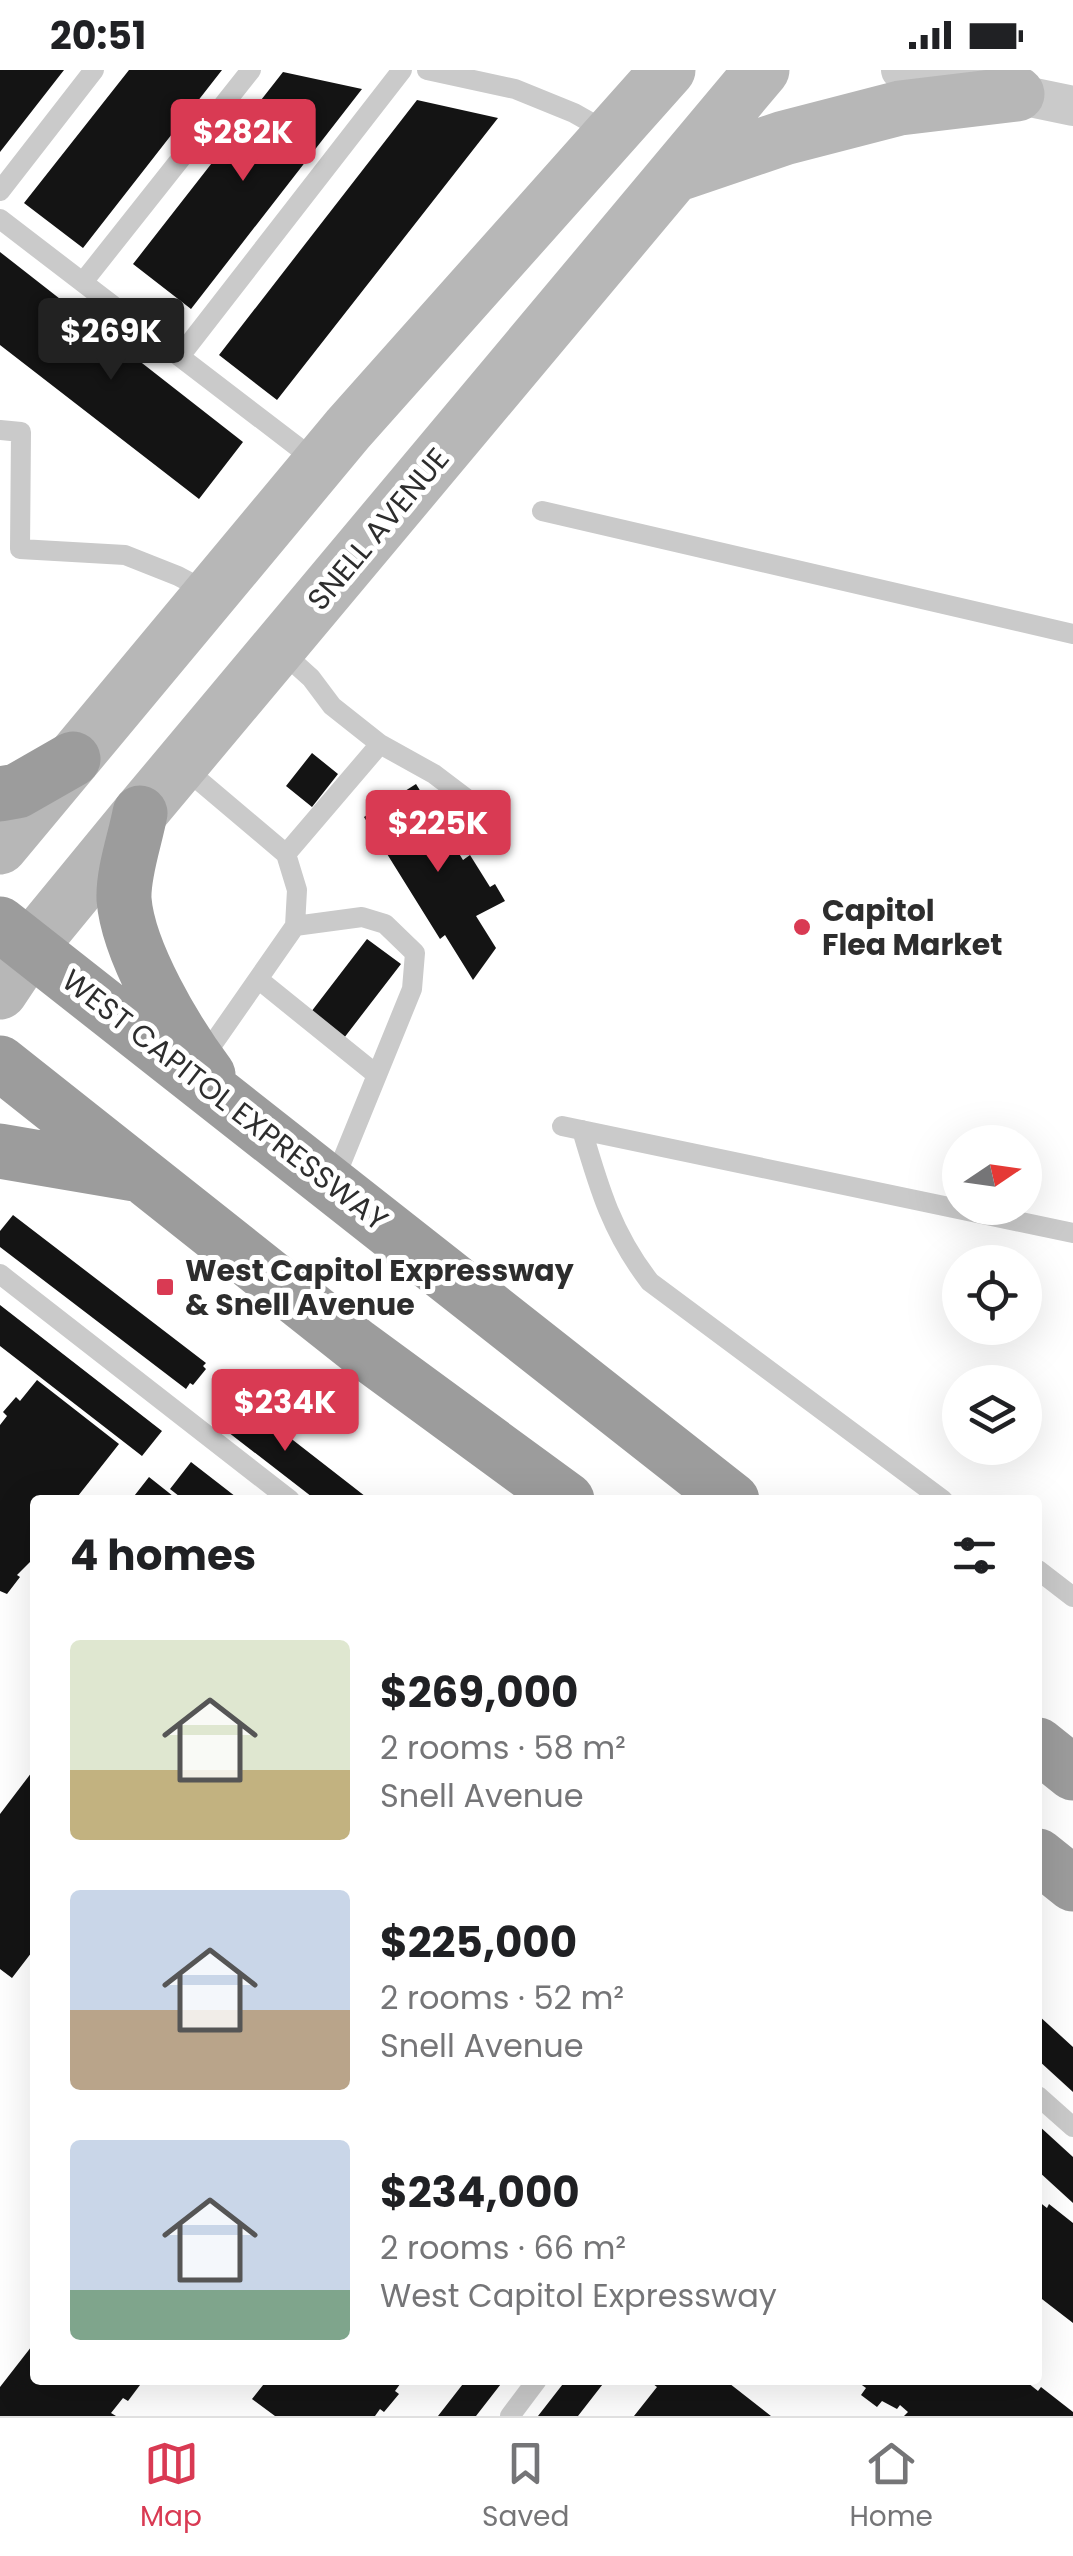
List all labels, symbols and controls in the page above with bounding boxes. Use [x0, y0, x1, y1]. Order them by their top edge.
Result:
text: 20:51 [50, 9, 146, 62]
pin: $282K [173, 99, 313, 184]
text: $282K [193, 109, 293, 154]
pin: $269K [41, 298, 181, 383]
text: $269K [60, 308, 162, 353]
street label: SNELL AVENUE [297, 438, 459, 620]
pin: $225K [368, 790, 508, 875]
text: $225K [388, 800, 488, 845]
place label: Capitol Flea Market [822, 889, 1002, 966]
marker: Capitol Flea Market [791, 916, 813, 938]
street label: WEST CAPITOL EXPRESSWAY [53, 959, 397, 1241]
north arrow [942, 1125, 1042, 1225]
map controls [942, 1125, 1042, 1465]
button: locate [942, 1245, 1042, 1345]
place label: West Capitol Expressway & Snell Avenue [185, 1249, 574, 1326]
marker: West Capitol Expressway & Snell Avenue [154, 1276, 176, 1298]
button: layers [942, 1365, 1042, 1465]
pin: $234K [215, 1369, 355, 1454]
text: $234K [234, 1379, 336, 1424]
text: 4 homes [70, 1526, 256, 1585]
icon: filters [947, 1528, 1002, 1583]
text: $269,000 [380, 1663, 578, 1722]
icon: home [150, 1680, 270, 1800]
text: 2 rooms · 58 m² [380, 1725, 626, 1770]
text: Snell Avenue [380, 1773, 584, 1818]
text: $225,000 [380, 1913, 577, 1972]
icon: home [150, 1930, 270, 2050]
text: 2 rooms · 52 m² [380, 1975, 624, 2020]
text: Snell Avenue [380, 2023, 584, 2068]
text: $234,000 [380, 2163, 580, 2222]
icon: home [150, 2180, 270, 2300]
text: 2 rooms · 66 m² [380, 2225, 626, 2270]
text: West Capitol Expressway [380, 2273, 777, 2318]
tab: Map [140, 2436, 202, 2538]
tab: Saved [482, 2436, 569, 2538]
tab: Home [849, 2436, 933, 2538]

